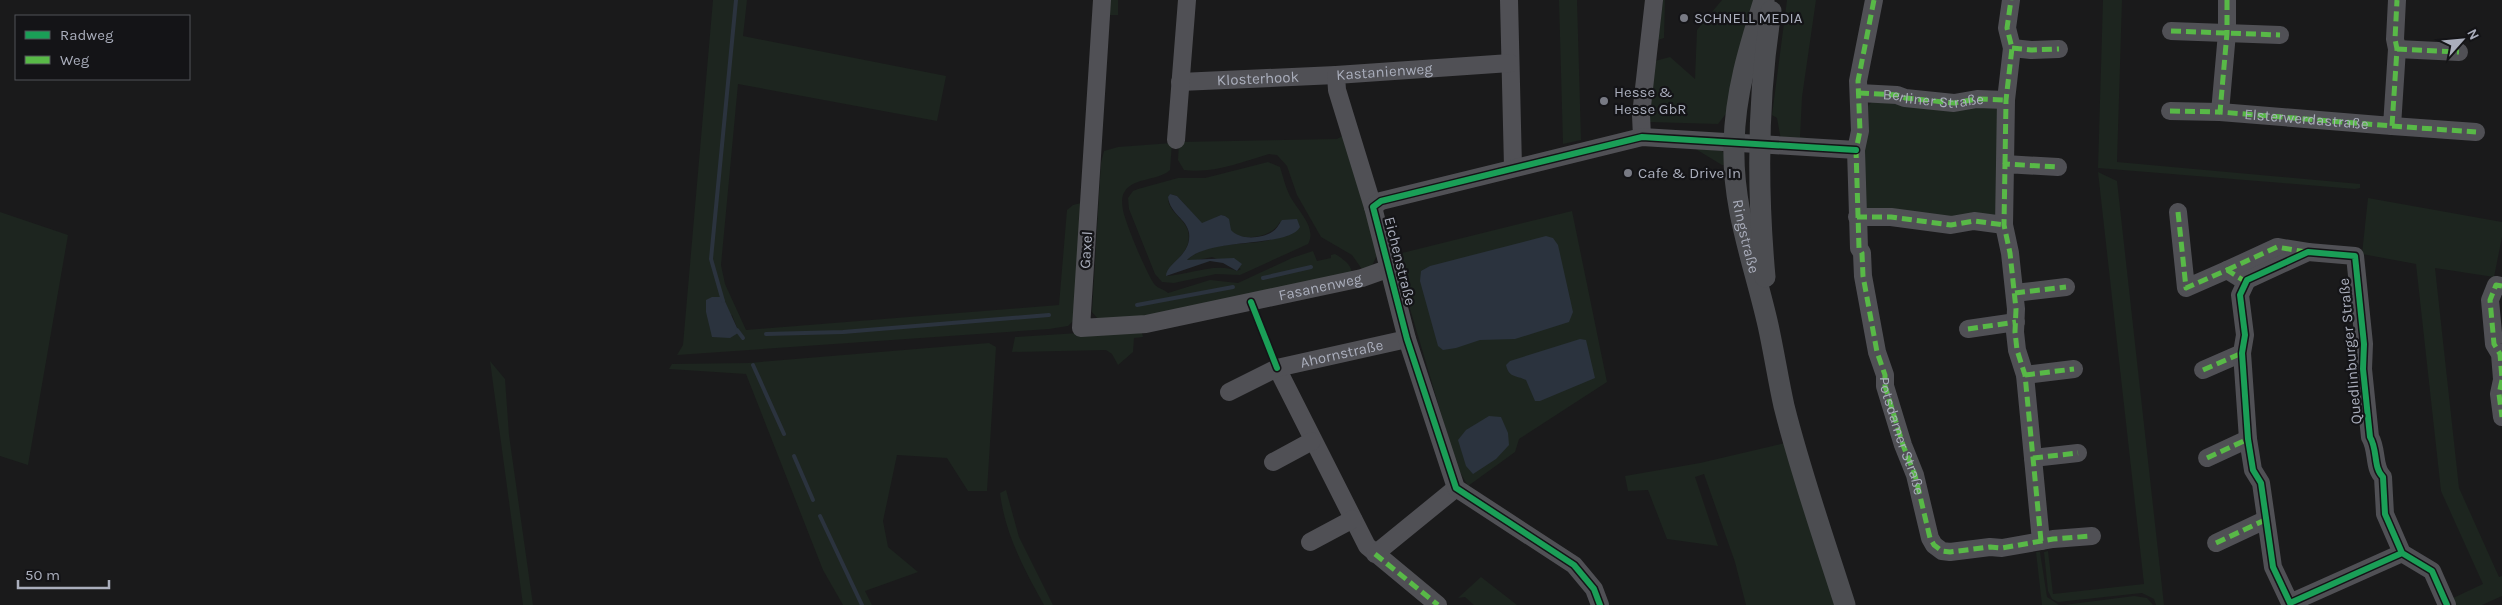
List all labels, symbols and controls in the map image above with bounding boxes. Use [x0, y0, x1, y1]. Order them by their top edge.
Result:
place label: SCHNELL MEDIA [1694, 9, 1803, 27]
marker: SCHNELL MEDIA [1678, 12, 1690, 24]
legend [15, 15, 190, 80]
north arrow [2437, 15, 2487, 65]
text: Radweg [60, 26, 114, 44]
text: N [2463, 26, 2483, 43]
text: Weg [60, 51, 90, 69]
street label: Kastanienweg [1336, 59, 1434, 84]
street label: Klosterhook [1216, 68, 1299, 89]
place label: Hesse & Hesse GbR [1614, 83, 1687, 118]
street label: Berliner Straße [1882, 85, 1984, 112]
marker: Hesse & Hesse GbR [1598, 95, 1610, 107]
street label: Elsterwerdastraße [2244, 105, 2369, 133]
place label: Cafe & Drive In [1638, 164, 1741, 182]
marker: Cafe & Drive In [1622, 167, 1634, 179]
street label: Ringstraße [1729, 198, 1763, 275]
street label: Eichenstraße [1380, 215, 1420, 307]
street label: Gaxel [1076, 231, 1096, 269]
street label: Fasanenweg [1277, 269, 1364, 305]
street label: Quedlinburger Straße [2335, 277, 2365, 425]
street label: Ahornstraße [1299, 336, 1385, 372]
street label: Potsdamer Straße [1876, 377, 1928, 497]
scale bar [18, 558, 109, 590]
text: 50 m [25, 566, 60, 584]

